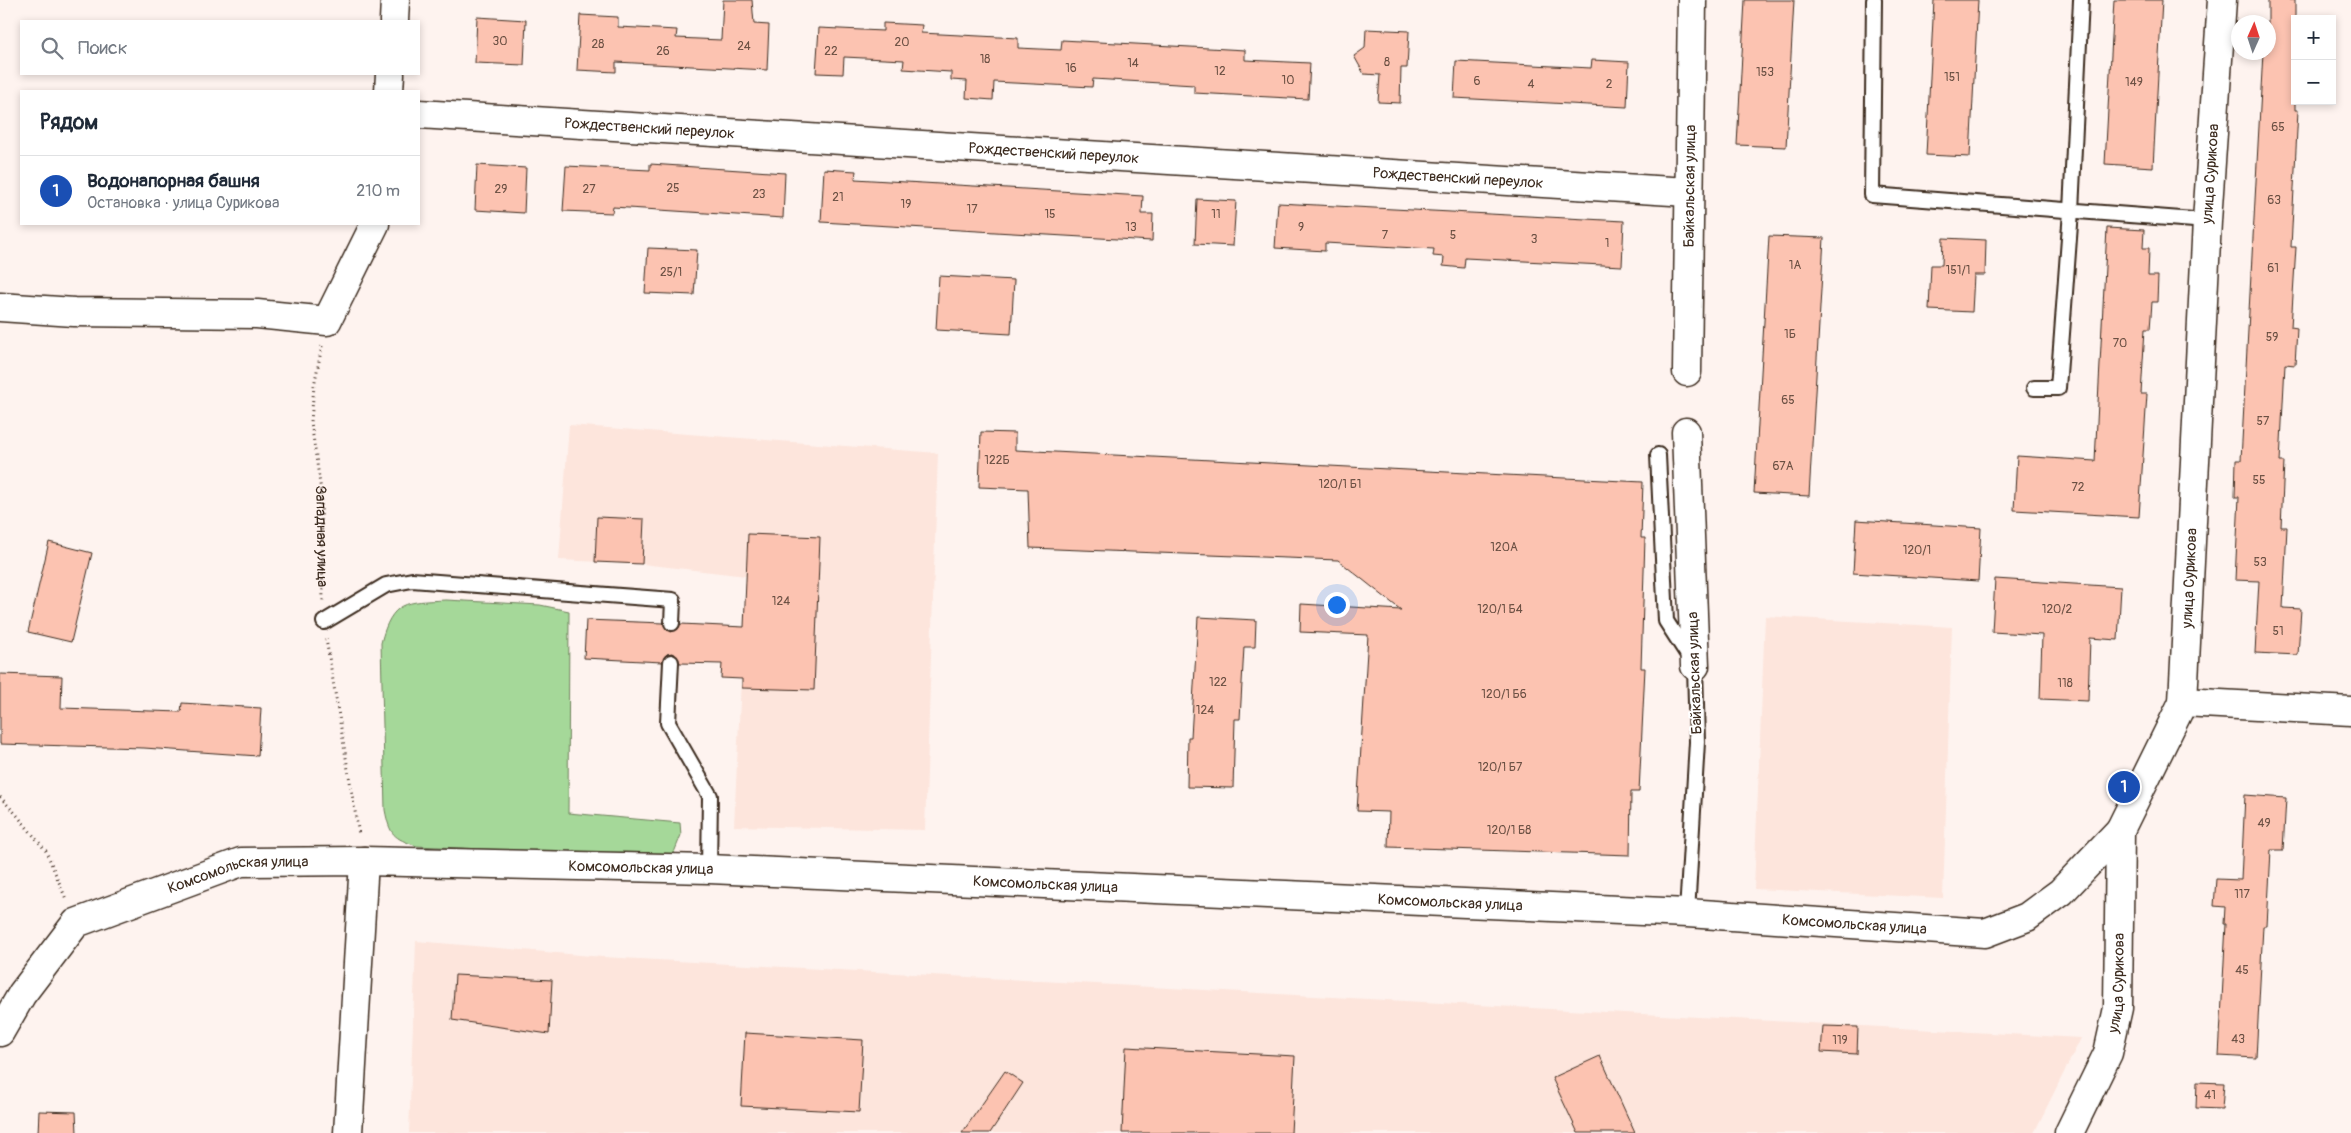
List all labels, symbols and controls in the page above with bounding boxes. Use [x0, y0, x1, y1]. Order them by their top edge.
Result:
north arrow [2231, 15, 2276, 60]
map controls [2291, 15, 2336, 105]
button: + [2291, 15, 2336, 60]
search box [20, 20, 420, 75]
icon: search [38, 34, 66, 62]
house number: 30 [493, 34, 507, 49]
house number: 20 [895, 35, 909, 50]
text: Поиск [78, 36, 128, 60]
house number: 28 [592, 37, 604, 52]
house number: 24 [737, 39, 751, 54]
house number: 26 [656, 44, 670, 59]
house number: 22 [824, 44, 838, 59]
house number: 18 [980, 52, 990, 67]
house number: 8 [1384, 55, 1390, 70]
house number: 14 [1127, 56, 1139, 71]
button: − [2291, 60, 2336, 105]
house number: 16 [1065, 61, 1077, 76]
house number: 12 [1214, 64, 1226, 79]
house number: 153 [1756, 65, 1774, 80]
house number: 151 [1944, 70, 1960, 85]
house number: 10 [1282, 73, 1294, 88]
house number: 6 [1474, 74, 1481, 89]
house number: 149 [2125, 75, 2143, 90]
house number: 4 [1528, 77, 1535, 92]
house number: 2 [1606, 77, 1613, 92]
text: Рядом [40, 109, 98, 136]
street label: Рождественский переулок [564, 113, 736, 143]
house number: 65 [2271, 120, 2285, 135]
street label: улица Сурикова [2197, 123, 2223, 225]
street label: Байкальская улица [1679, 124, 1700, 248]
street label: Рождественский переулок [968, 138, 1140, 168]
street label: Рождественский переулок [1372, 163, 1544, 193]
text: Водонапорная башня [87, 169, 260, 193]
text: 1 [53, 181, 59, 201]
text: 210 m [356, 181, 400, 201]
house number: 25 [666, 181, 680, 196]
house number: 29 [495, 182, 507, 197]
house number: 27 [582, 182, 596, 197]
house number: 23 [752, 187, 766, 202]
house number: 21 [832, 190, 844, 205]
text: Остановка · улица Сурикова [87, 193, 280, 213]
house number: 63 [2267, 193, 2281, 208]
house number: 19 [901, 197, 911, 212]
house number: 17 [966, 202, 978, 217]
house number: 15 [1044, 207, 1056, 222]
house number: 11 [1211, 207, 1221, 222]
house number: 13 [1125, 220, 1137, 235]
house number: 9 [1298, 220, 1304, 235]
house number: 7 [1382, 228, 1389, 243]
house number: 5 [1450, 228, 1456, 243]
house number: 3 [1531, 232, 1538, 247]
house number: 1 [1605, 236, 1609, 251]
house number: 1А [1789, 258, 1801, 273]
house number: 61 [2267, 261, 2279, 276]
house number: 151/1 [1946, 263, 1970, 278]
house number: 25/1 [660, 265, 682, 280]
house number: 1Б [1784, 327, 1796, 342]
house number: 59 [2266, 330, 2278, 345]
house number: 70 [2113, 336, 2127, 351]
house number: 65 [1781, 393, 1795, 408]
house number: 57 [2257, 414, 2270, 429]
house number: 122Б [984, 453, 1010, 468]
house number: 67А [1772, 459, 1794, 474]
house number: 55 [2252, 473, 2266, 488]
house number: 120/1 Б1 [1318, 477, 1362, 492]
house number: 72 [2071, 480, 2085, 495]
street label: Западная улица [311, 484, 332, 587]
street label: улица Сурикова [2177, 528, 2201, 630]
house number: 120А [1490, 540, 1518, 555]
house number: 120/1 [1903, 543, 1931, 558]
house number: 53 [2253, 555, 2267, 570]
your location [1324, 592, 1350, 618]
house number: 124 [772, 594, 790, 609]
house number: 120/1 Б4 [1477, 602, 1523, 617]
house number: 120/2 [2042, 602, 2073, 617]
street label: Байкальская улица [1683, 611, 1707, 735]
house number: 51 [2272, 624, 2284, 639]
house number: 122 [1209, 675, 1227, 690]
house number: 118 [2057, 676, 2073, 691]
house number: 120/1 Б6 [1481, 687, 1527, 702]
house number: 124 [1196, 703, 1214, 718]
house number: 120/1 Б7 [1478, 760, 1523, 775]
pin: 1 [2108, 768, 2140, 806]
house number: 49 [2257, 816, 2271, 831]
house number: 120/1 Б8 [1487, 823, 1531, 838]
street label: Комсомольская улица [165, 852, 309, 898]
street label: Комсомольская улица [568, 856, 714, 879]
street label: Комсомольская улица [973, 871, 1118, 897]
house number: 117 [2234, 887, 2251, 902]
street label: Комсомольская улица [1377, 890, 1523, 915]
street label: Комсомольская улица [1781, 910, 1928, 939]
street label: улица Сурикова [2103, 933, 2128, 1036]
house number: 45 [2235, 963, 2249, 978]
house number: 43 [2231, 1032, 2245, 1047]
house number: 119 [1832, 1033, 1848, 1048]
house number: 41 [2204, 1088, 2216, 1103]

